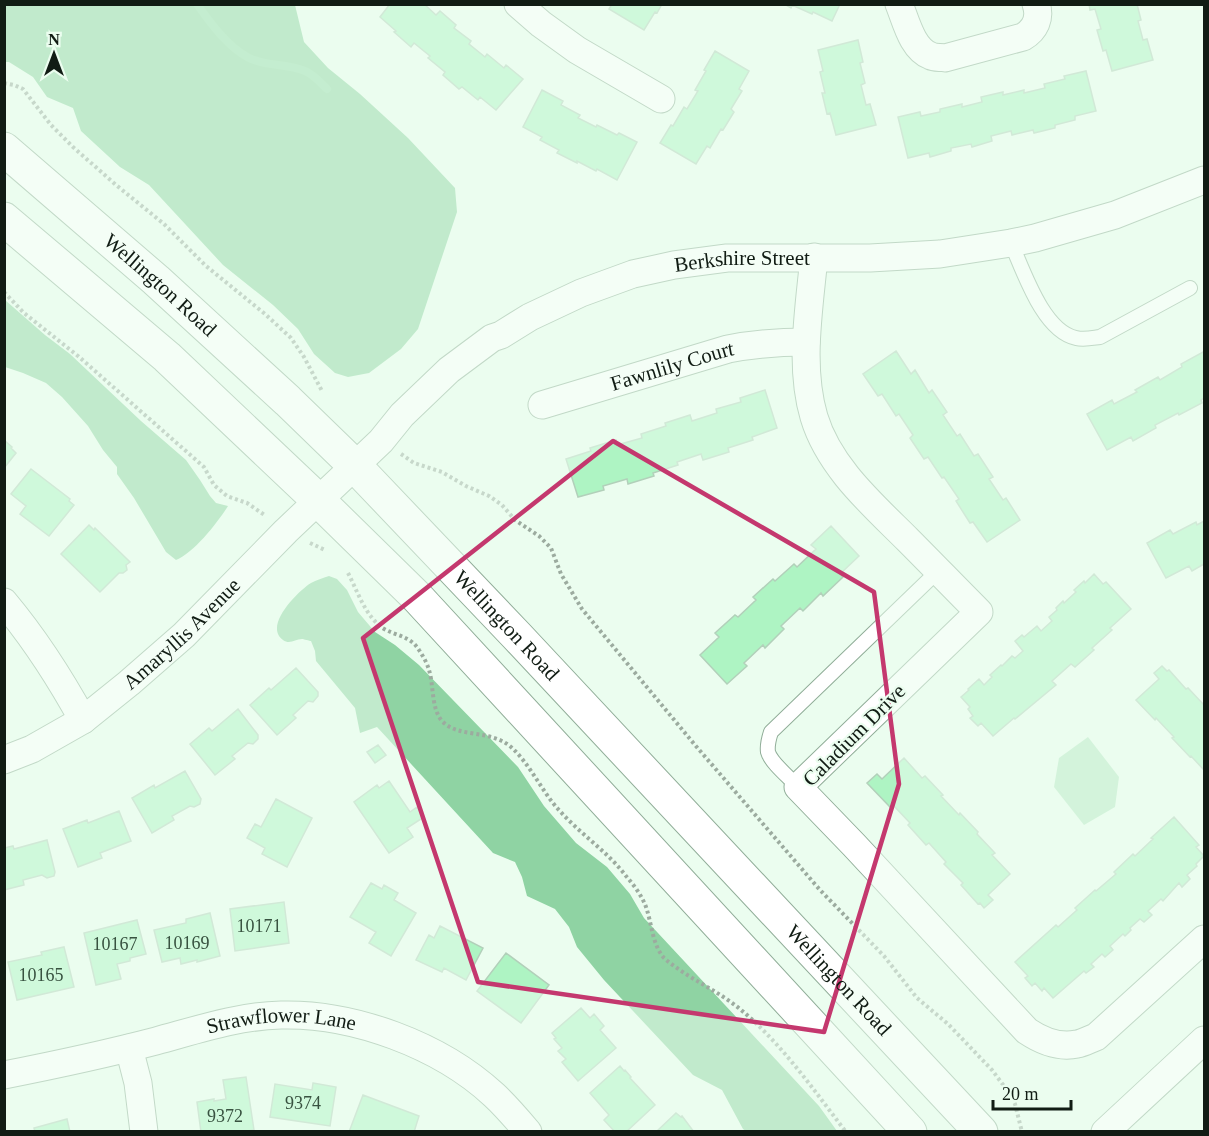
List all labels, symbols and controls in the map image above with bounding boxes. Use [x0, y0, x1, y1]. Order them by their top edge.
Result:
north arrow [24, 24, 84, 84]
text: N [48, 31, 60, 48]
street label: Wellington Road [99, 229, 222, 342]
street label: Berkshire Street [673, 246, 810, 277]
street label: Fawnlily Court [608, 336, 736, 396]
street label: Wellington Road [449, 565, 565, 686]
street label: Amaryllis Avenue [118, 573, 245, 695]
street label: Caladium Drive [798, 679, 910, 791]
house number: 10171 [237, 916, 282, 936]
street label: Wellington Road [781, 920, 897, 1041]
house number: 10169 [165, 933, 210, 953]
house number: 10167 [93, 934, 138, 954]
house number: 10165 [19, 965, 64, 985]
street label: Strawflower Lane [204, 1003, 359, 1039]
scale bar [993, 1073, 1071, 1111]
text: 20 m [1002, 1084, 1039, 1104]
house number: 9374 [285, 1093, 321, 1113]
house number: 9372 [207, 1106, 243, 1126]

